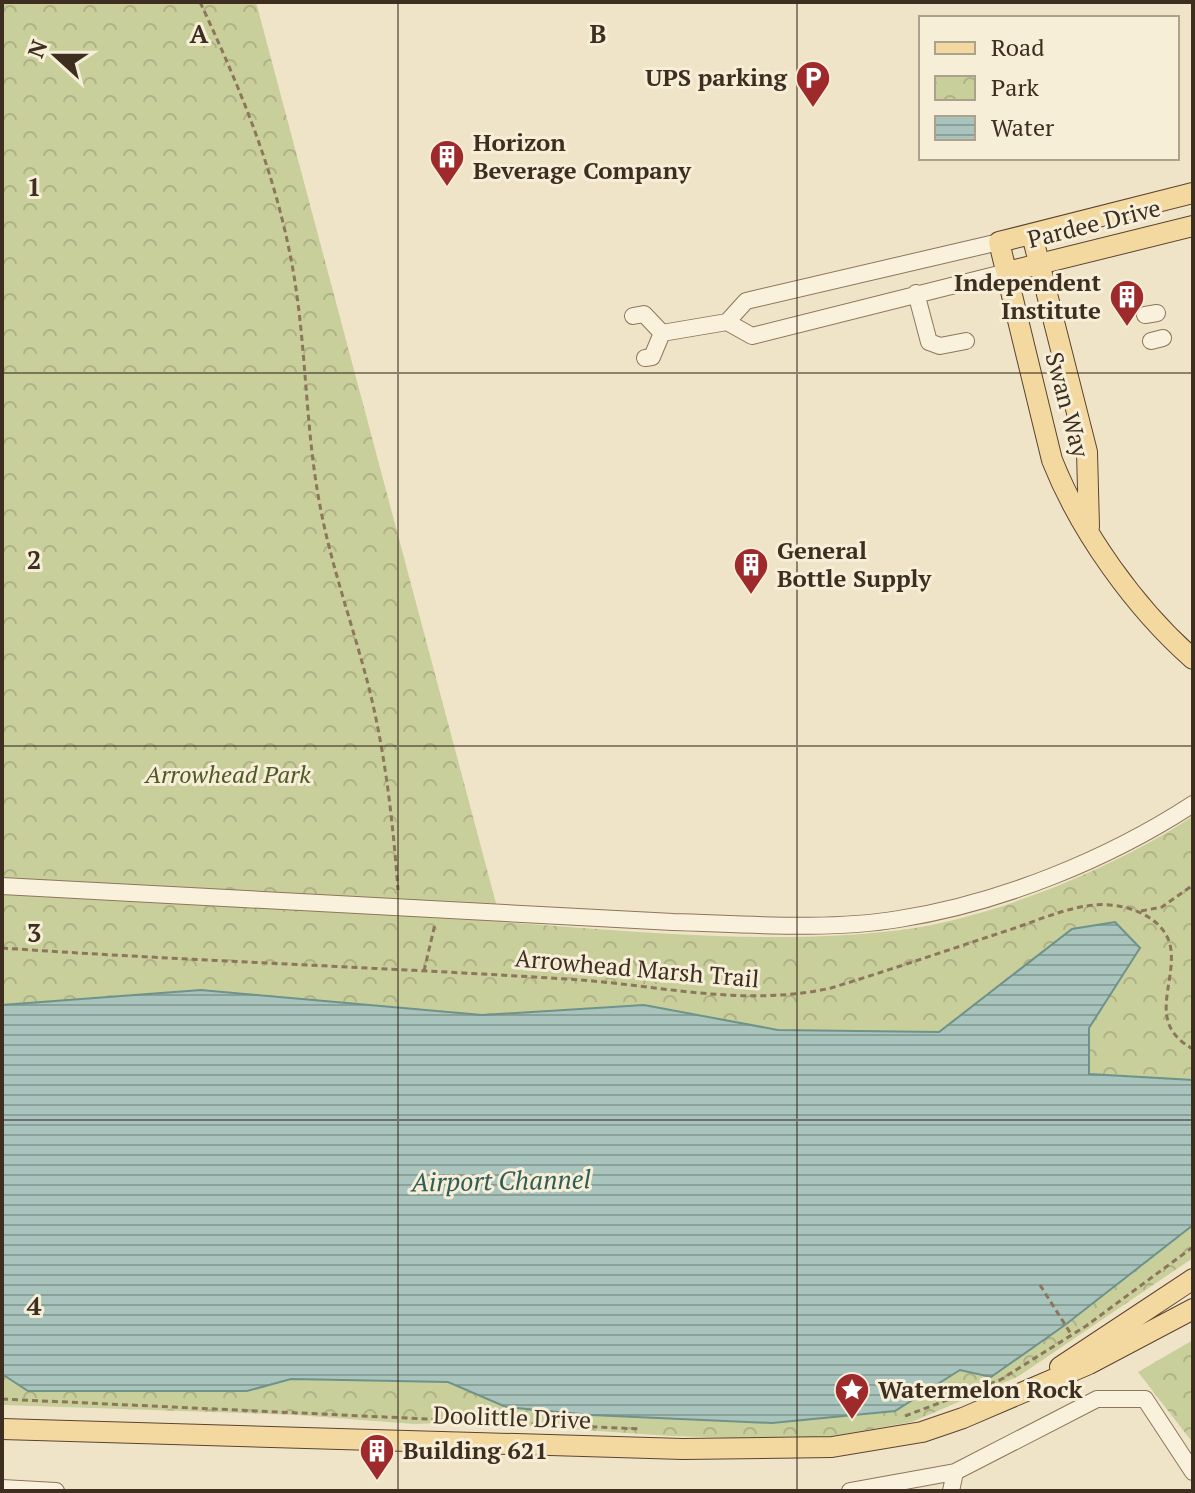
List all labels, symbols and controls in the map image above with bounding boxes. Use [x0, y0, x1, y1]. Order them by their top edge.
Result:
north arrow [16, 16, 96, 96]
text: A [190, 16, 209, 50]
text: B [590, 16, 606, 50]
legend [919, 16, 1179, 160]
text: Road [991, 31, 1045, 63]
text: N [20, 35, 54, 62]
parking icon: UPS parking [794, 59, 832, 109]
place label: UPS parking [645, 61, 787, 93]
text: Park [991, 71, 1040, 103]
text: Water [991, 111, 1055, 143]
place label: Horizon Beverage Company [473, 126, 692, 186]
building icon: Horizon Beverage Company [428, 138, 466, 188]
text: 1 [27, 169, 41, 203]
street label: Pardee Drive [1024, 191, 1164, 255]
place label: Independent Institute [954, 266, 1101, 326]
building icon: Independent Institute [1108, 278, 1146, 328]
street label: Swan Way [1039, 349, 1098, 462]
place label: General Bottle Supply [777, 534, 932, 594]
text: 2 [27, 542, 41, 576]
building icon: General Bottle Supply [732, 546, 770, 596]
park label: Arrowhead Park [143, 758, 311, 790]
text: 3 [27, 915, 41, 949]
street label: Arrowhead Marsh Trail [514, 941, 761, 995]
water label: Airport Channel [409, 1161, 592, 1199]
text: 4 [27, 1288, 42, 1322]
place icon: Watermelon Rock [833, 1371, 871, 1421]
place label: Watermelon Rock [878, 1373, 1083, 1405]
street label: Doolittle Drive [432, 1398, 592, 1436]
building icon: Building 621 [358, 1432, 396, 1482]
place label: Building 621 [403, 1434, 548, 1466]

